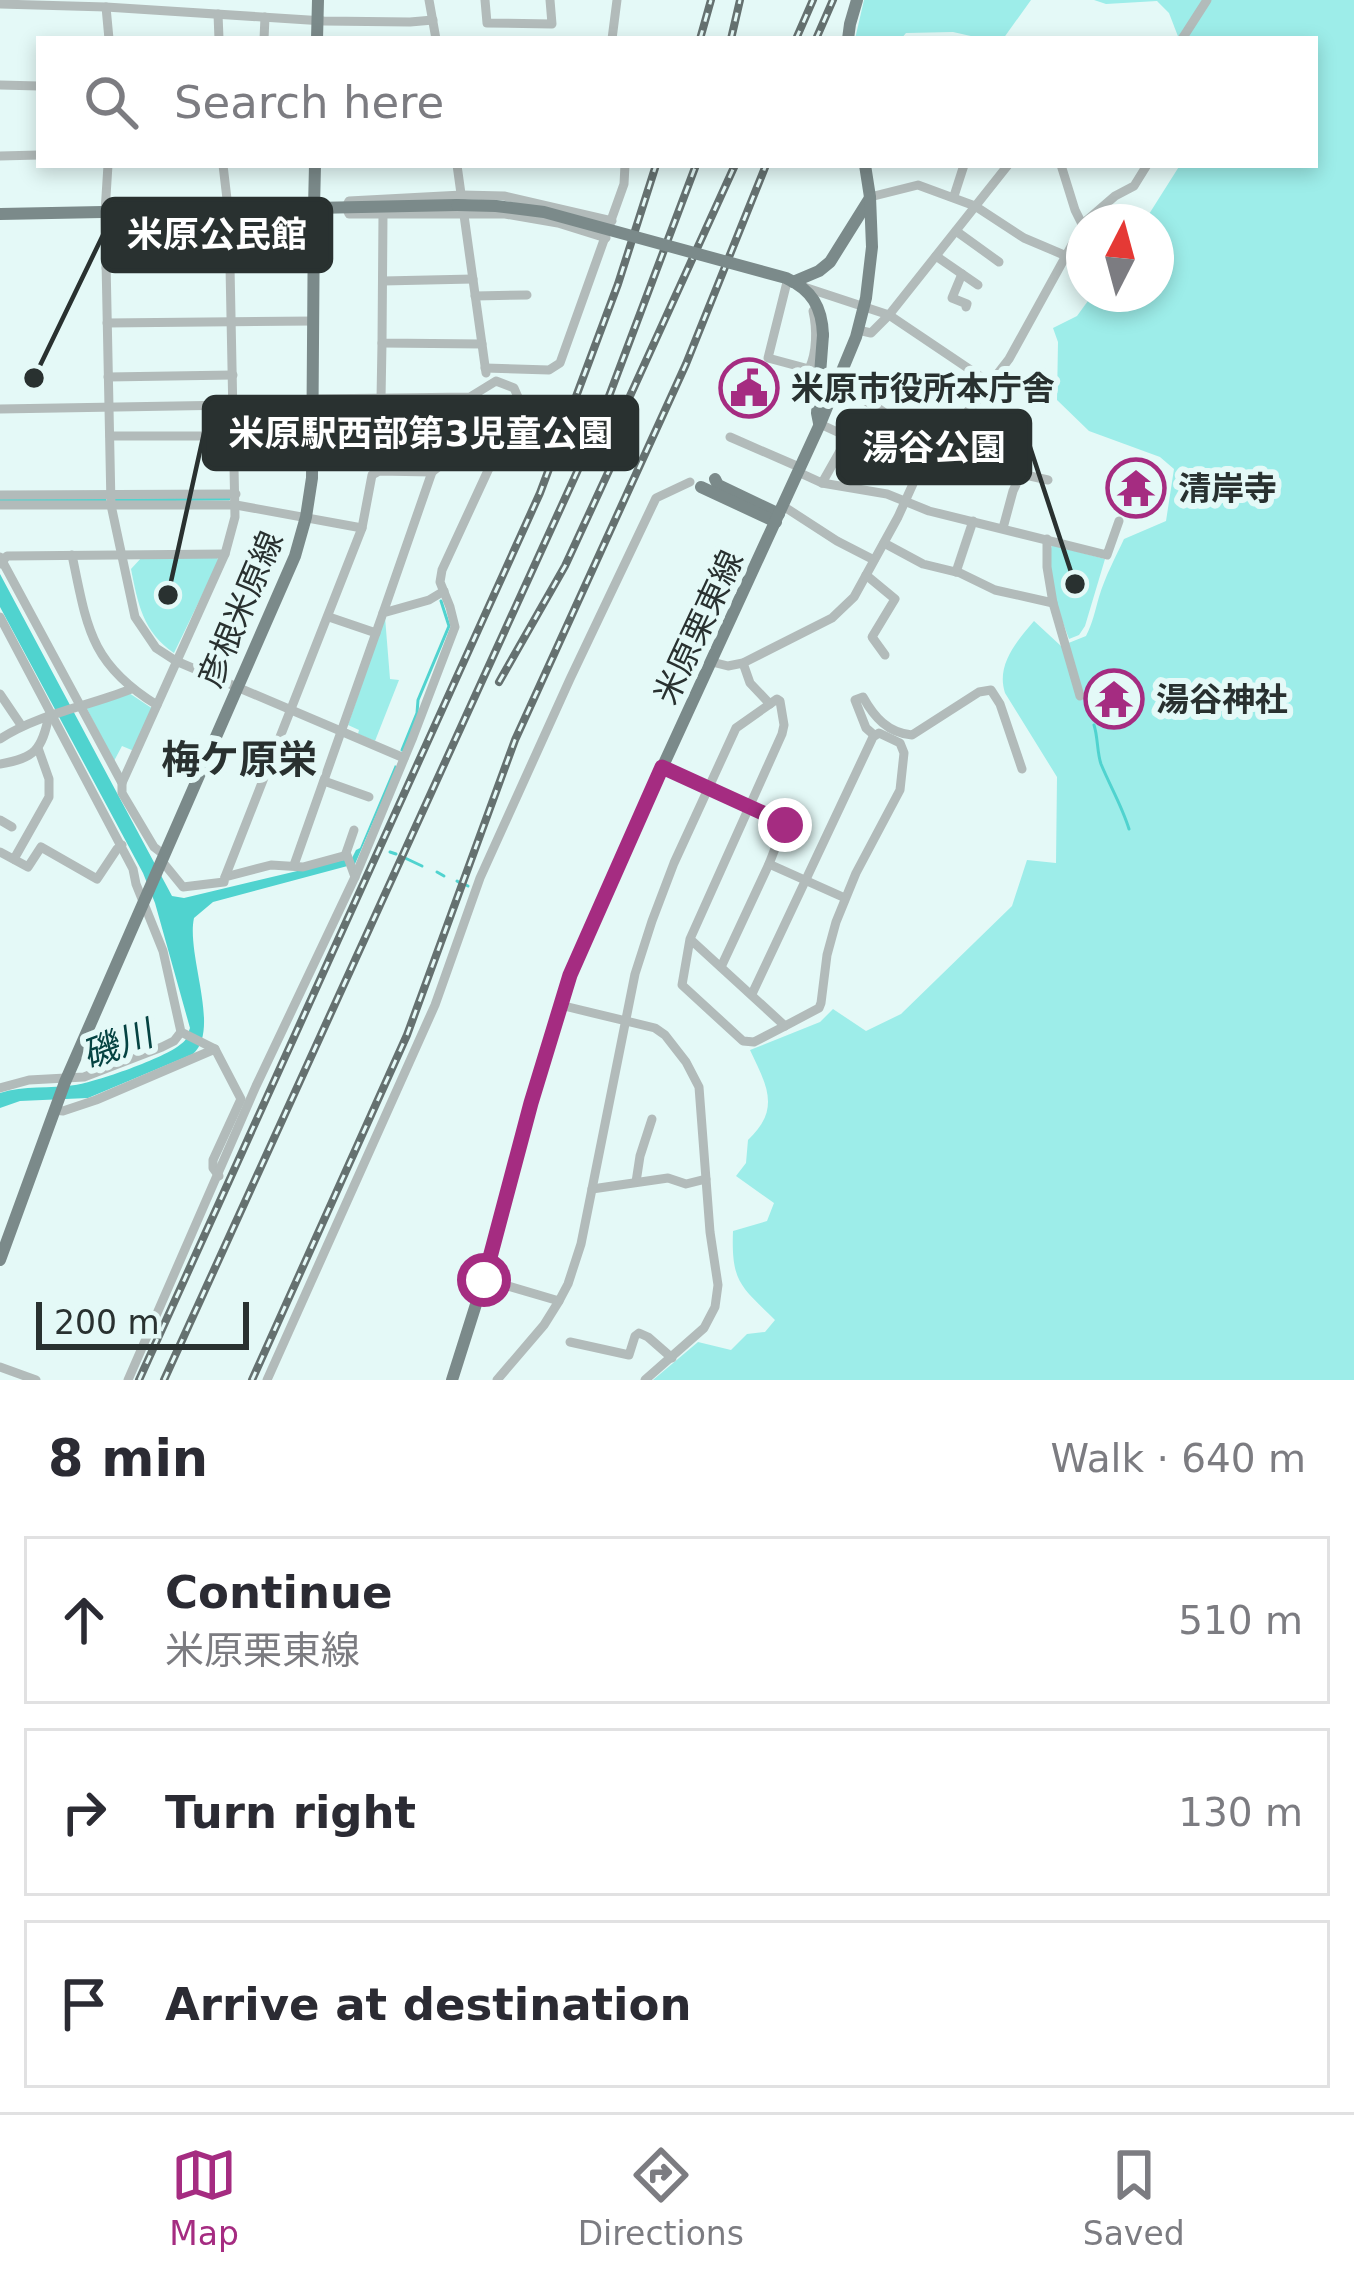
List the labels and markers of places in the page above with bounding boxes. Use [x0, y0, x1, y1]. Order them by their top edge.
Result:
callout: 米原公民館 [103, 199, 331, 271]
public building icon: 米原市役所本庁舎 [718, 357, 780, 419]
place label: 米原市役所本庁舎 [791, 369, 1055, 408]
callout: 米原駅西部第3児童公園 [204, 397, 637, 469]
callout: 湯谷公園 [838, 411, 1030, 483]
temple icon: 清岸寺 [1105, 457, 1167, 519]
place label: 清岸寺 [1178, 469, 1277, 508]
temple icon: 湯谷神社 [1083, 668, 1145, 730]
place label: 湯谷神社 [1156, 680, 1288, 719]

